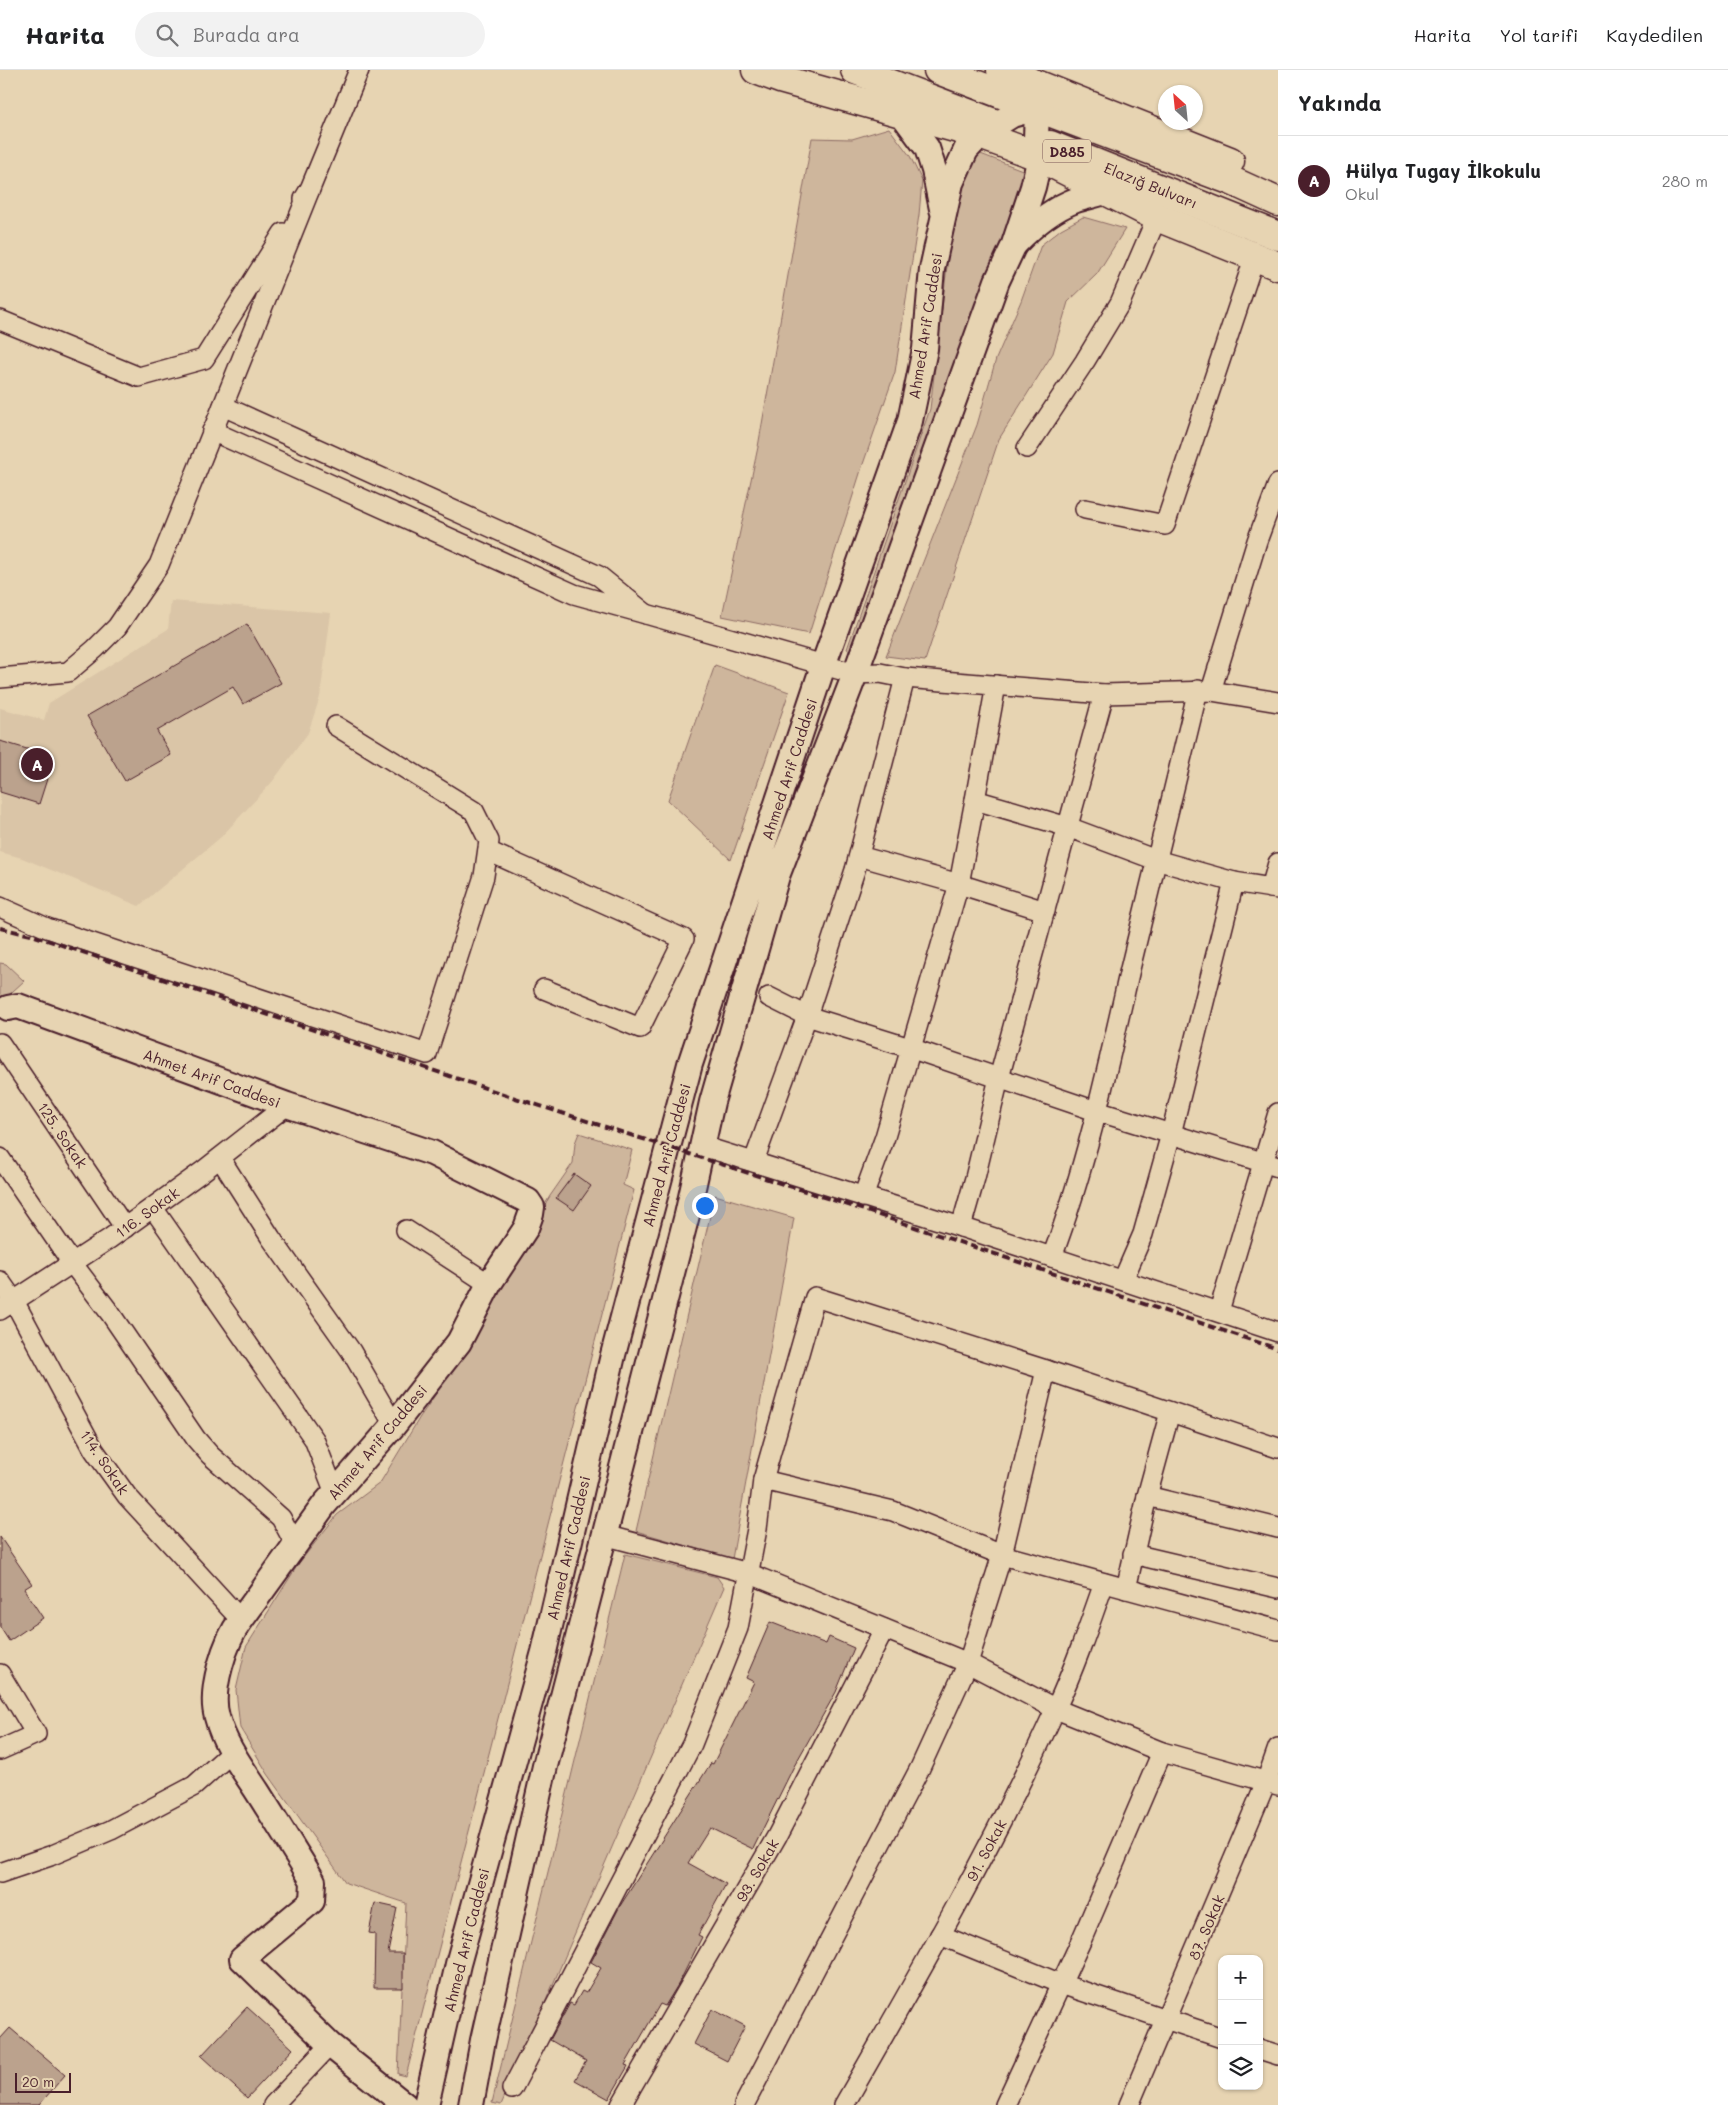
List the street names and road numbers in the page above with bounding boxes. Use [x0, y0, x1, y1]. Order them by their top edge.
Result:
road number: D885 [1043, 140, 1091, 162]
street label: Elazığ Bulvarı [1101, 157, 1201, 213]
street label: Ahmed Arif Caddesi [904, 251, 946, 401]
street label: Ahmed Arif Caddesi [757, 696, 821, 842]
street label: Ahmet Arif Caddesi [141, 1044, 283, 1112]
street label: Ahmed Arif Caddesi [637, 1081, 695, 1229]
street label: 125. Sokak [34, 1098, 92, 1172]
street label: 116. Sokak [111, 1182, 183, 1242]
street label: Ahmet Arif Caddesi [323, 1380, 431, 1504]
street label: 114. Sokak [76, 1426, 134, 1498]
street label: Ahmed Arif Caddesi [542, 1474, 594, 1622]
street label: 91. Sokak [961, 1816, 1011, 1884]
street label: 93. Sokak [731, 1835, 783, 1905]
street label: Ahmed Arif Caddesi [438, 1866, 494, 2014]
street label: 87. Sokak [1183, 1891, 1229, 1963]

